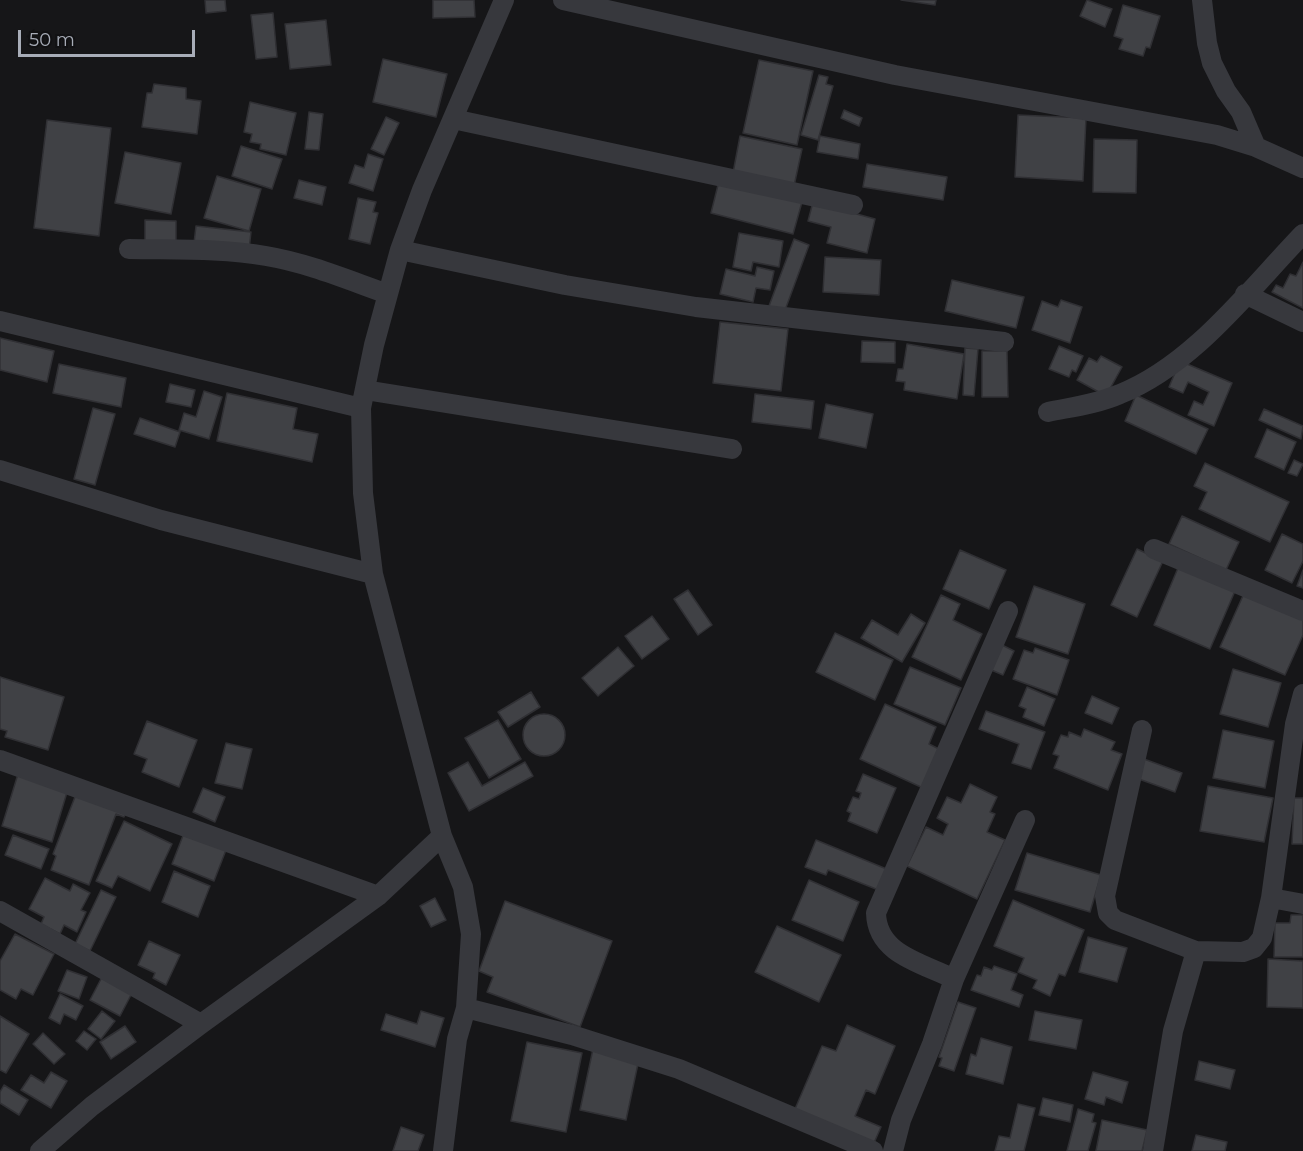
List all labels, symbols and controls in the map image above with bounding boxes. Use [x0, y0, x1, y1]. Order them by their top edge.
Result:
scale bar [21, 18, 198, 56]
text: 50 m [29, 29, 75, 51]

